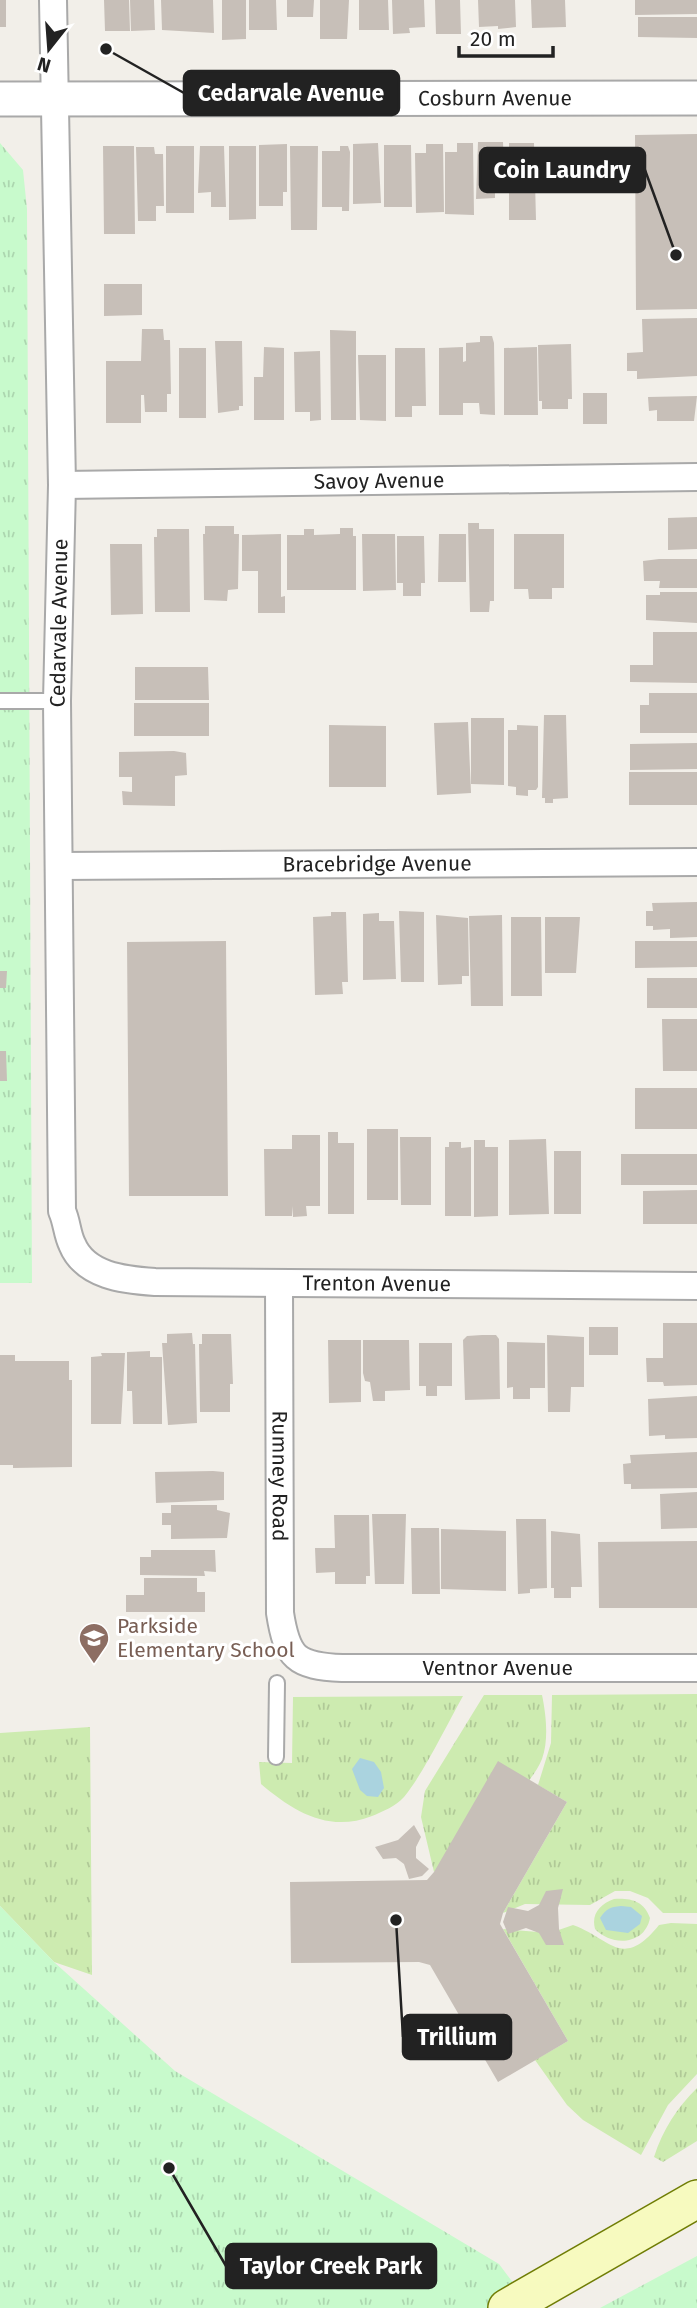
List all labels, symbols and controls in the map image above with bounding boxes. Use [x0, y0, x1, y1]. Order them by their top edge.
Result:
north arrow [14, 14, 84, 84]
scale bar [459, 14, 554, 58]
text: 20 m [470, 26, 516, 52]
text: N [35, 52, 54, 78]
callout: Cedarvale Avenue [184, 71, 399, 115]
text: Cedarvale Avenue [198, 79, 385, 107]
street label: Cosburn Avenue [418, 85, 572, 111]
callout: Coin Laundry [480, 148, 645, 192]
text: Coin Laundry [494, 156, 632, 184]
street label: Savoy Avenue [313, 467, 444, 495]
street label: Cedarvale Avenue [45, 538, 73, 708]
street label: Bracebridge Avenue [282, 850, 472, 878]
street label: Trenton Avenue [302, 1270, 451, 1297]
street label: Rumney Road [266, 1410, 293, 1542]
place label: Parkside Elementary School [117, 1613, 295, 1663]
school or university icon: Parkside Elementary School [77, 1621, 111, 1665]
street label: Ventnor Avenue [422, 1655, 573, 1681]
callout: Trillium [403, 2015, 511, 2059]
text: Trillium [417, 2023, 497, 2051]
callout: Taylor Creek Park [226, 2244, 436, 2288]
text: Taylor Creek Park [240, 2252, 423, 2280]

